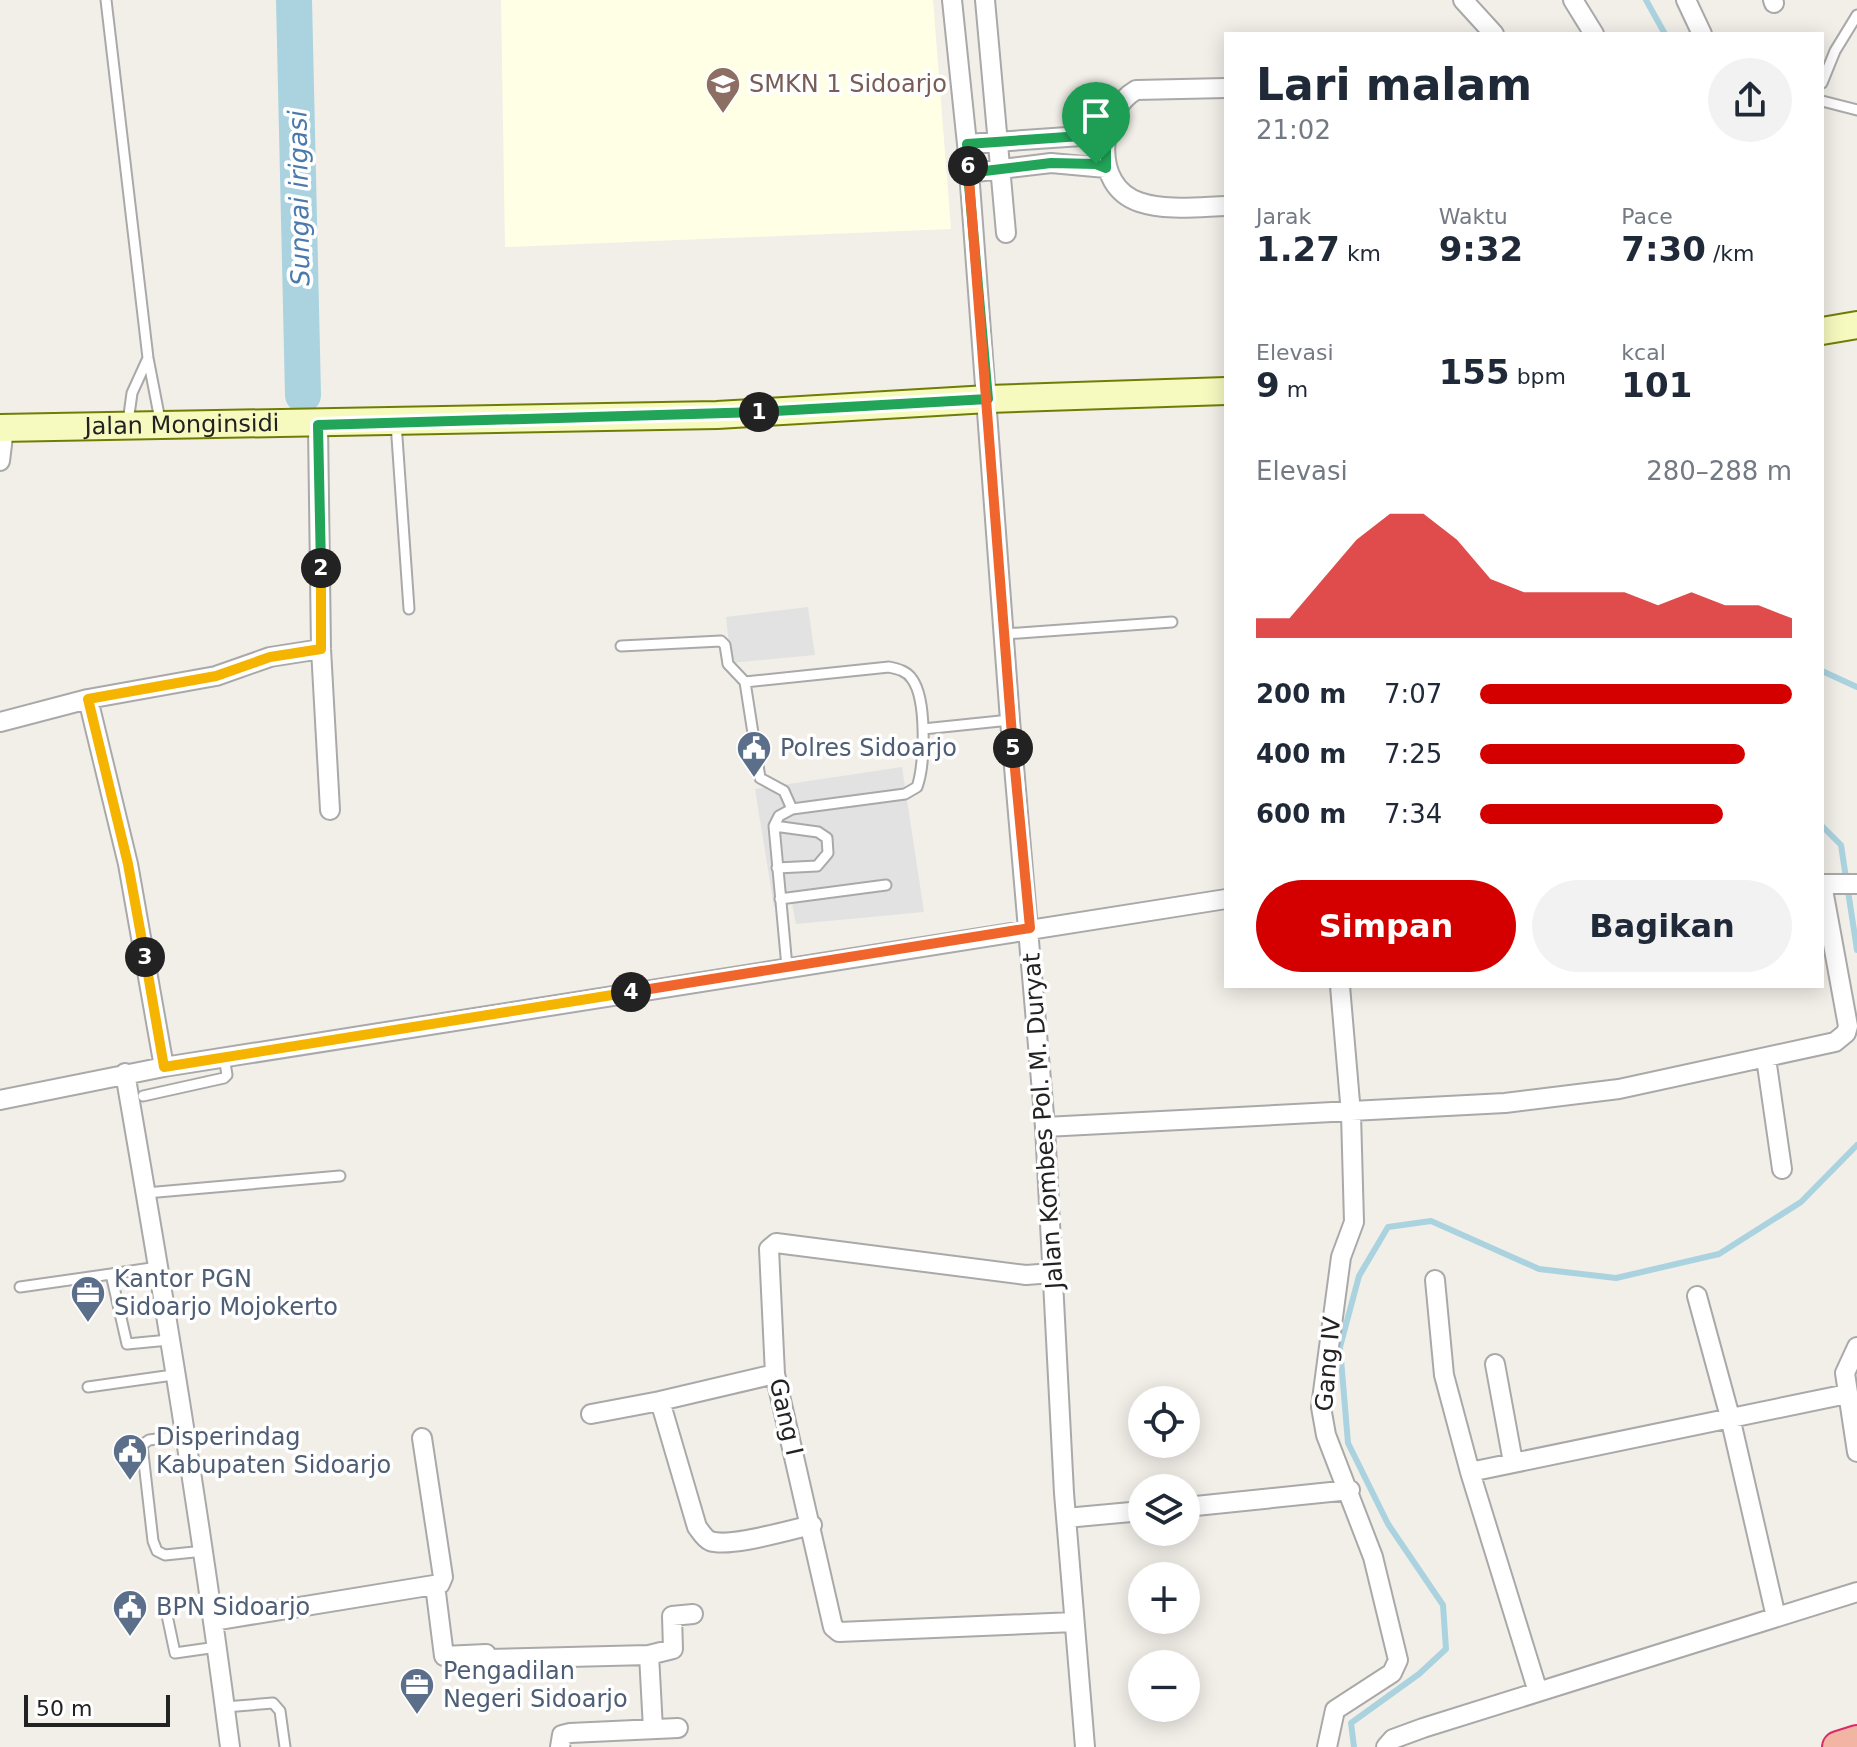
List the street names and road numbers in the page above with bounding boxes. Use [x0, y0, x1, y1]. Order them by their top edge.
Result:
street label: Jalan Monginsidi [82, 409, 280, 441]
street label: Jalan Kombes Pol. M. Duryat [1017, 952, 1069, 1292]
street label: Gang IV [1310, 1315, 1346, 1412]
street label: Gang I [764, 1376, 808, 1458]

